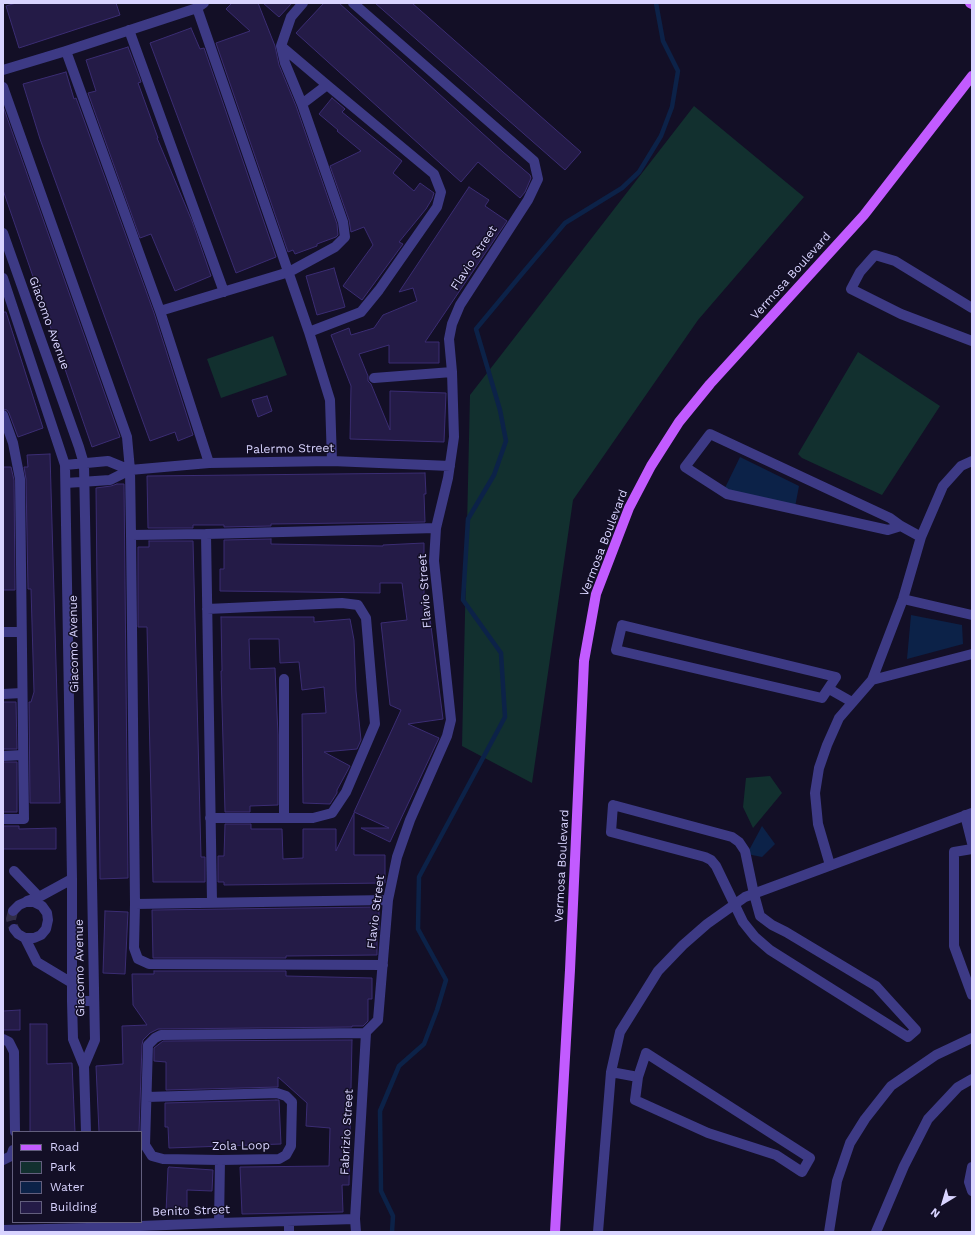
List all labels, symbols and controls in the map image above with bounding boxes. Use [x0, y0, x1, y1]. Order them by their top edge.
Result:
street label: Flavio Street [448, 223, 500, 293]
street label: Vermosa Boulevard [748, 229, 834, 323]
street label: Giacomo Avenue [26, 275, 72, 371]
street label: Palermo Street [246, 441, 334, 457]
street label: Vermosa Boulevard [577, 488, 631, 598]
street label: Flavio Street [415, 553, 435, 629]
street label: Giacomo Avenue [66, 595, 82, 693]
street label: Vermosa Boulevard [552, 809, 572, 923]
street label: Flavio Street [364, 874, 388, 950]
street label: Giacomo Avenue [72, 919, 88, 1017]
street label: Fabrizio Street [338, 1089, 356, 1175]
legend [12, 1131, 142, 1223]
street label: Zola Loop [212, 1138, 270, 1154]
text: Road [50, 1140, 79, 1154]
text: Park [50, 1160, 76, 1174]
text: Water [50, 1180, 84, 1194]
north arrow [923, 1183, 963, 1223]
text: Building [50, 1200, 97, 1214]
street label: Benito Street [152, 1202, 230, 1220]
text: N [928, 1205, 943, 1220]

